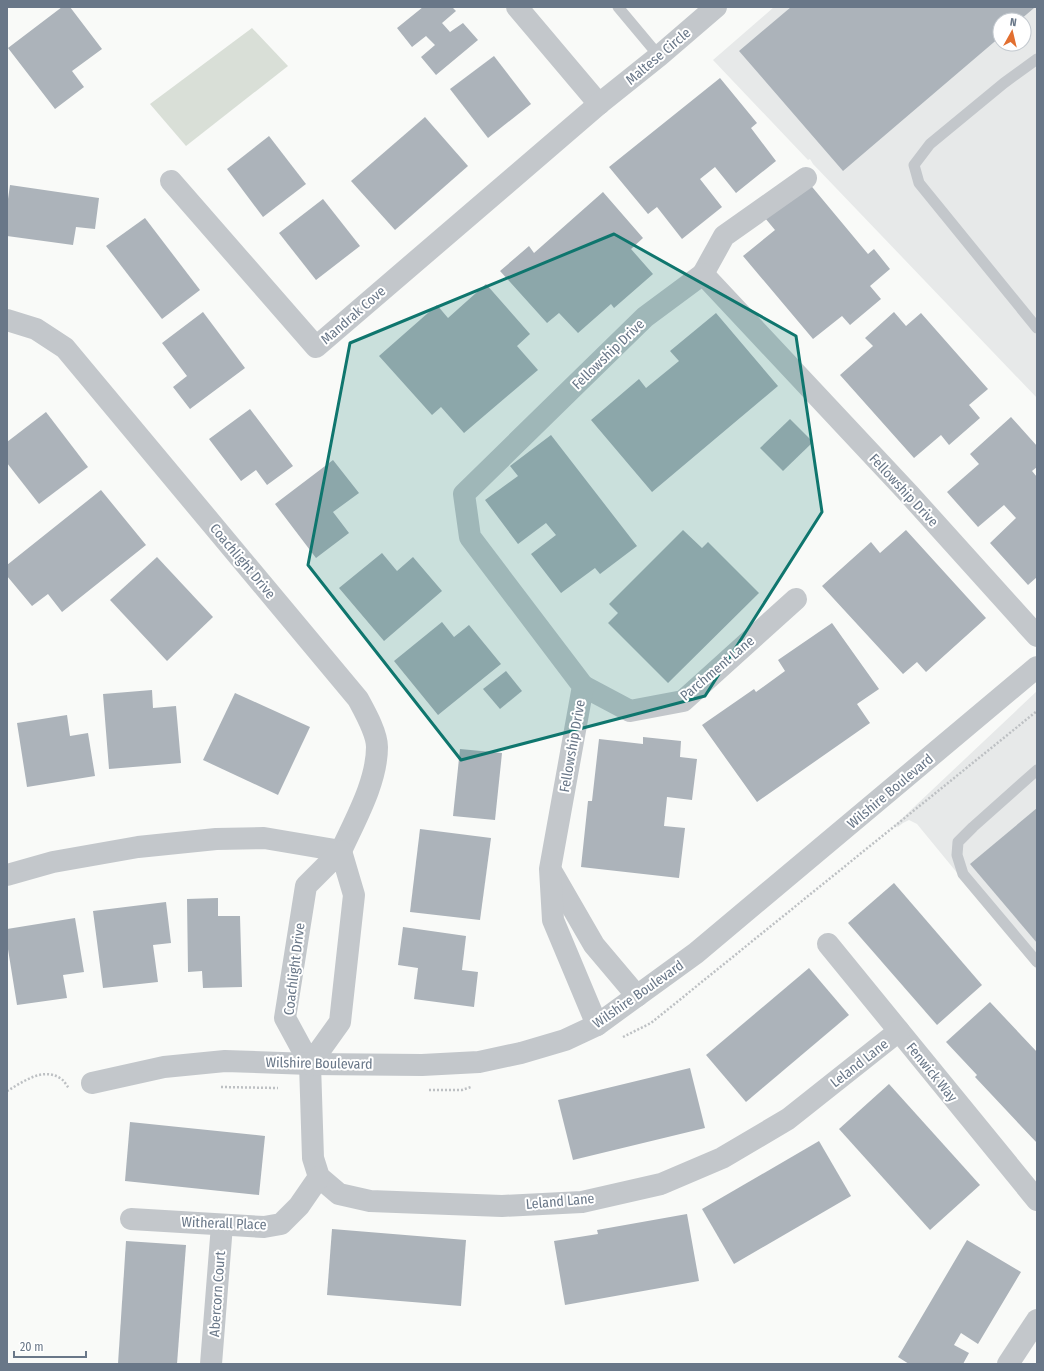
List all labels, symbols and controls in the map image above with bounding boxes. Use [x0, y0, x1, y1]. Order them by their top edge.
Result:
north arrow [992, 12, 1032, 52]
text: N [1009, 16, 1017, 29]
street label: Maltese Circle [622, 24, 694, 88]
street label: Mandrak Cove [318, 283, 389, 348]
street label: Fellowship Drive [569, 316, 648, 393]
street label: Fellowship Drive [865, 450, 942, 530]
street label: Coachlight Drive [206, 520, 279, 602]
street label: Parchment Lane [677, 632, 758, 704]
street label: Fellowship Drive [556, 698, 589, 794]
street label: Wilshire Boulevard [844, 750, 937, 832]
street label: Coachlight Drive [280, 922, 309, 1016]
street label: Wilshire Boulevard [590, 957, 687, 1032]
street label: Leland Lane [827, 1035, 892, 1091]
street label: Fenwick Way [903, 1039, 961, 1106]
street label: Wilshire Boulevard [265, 1054, 373, 1073]
street label: Leland Lane [525, 1190, 595, 1213]
street label: Witherall Place [181, 1214, 267, 1233]
street label: Abercorn Court [206, 1250, 229, 1337]
scale bar [14, 1333, 86, 1359]
text: 20 m [20, 1340, 44, 1354]

